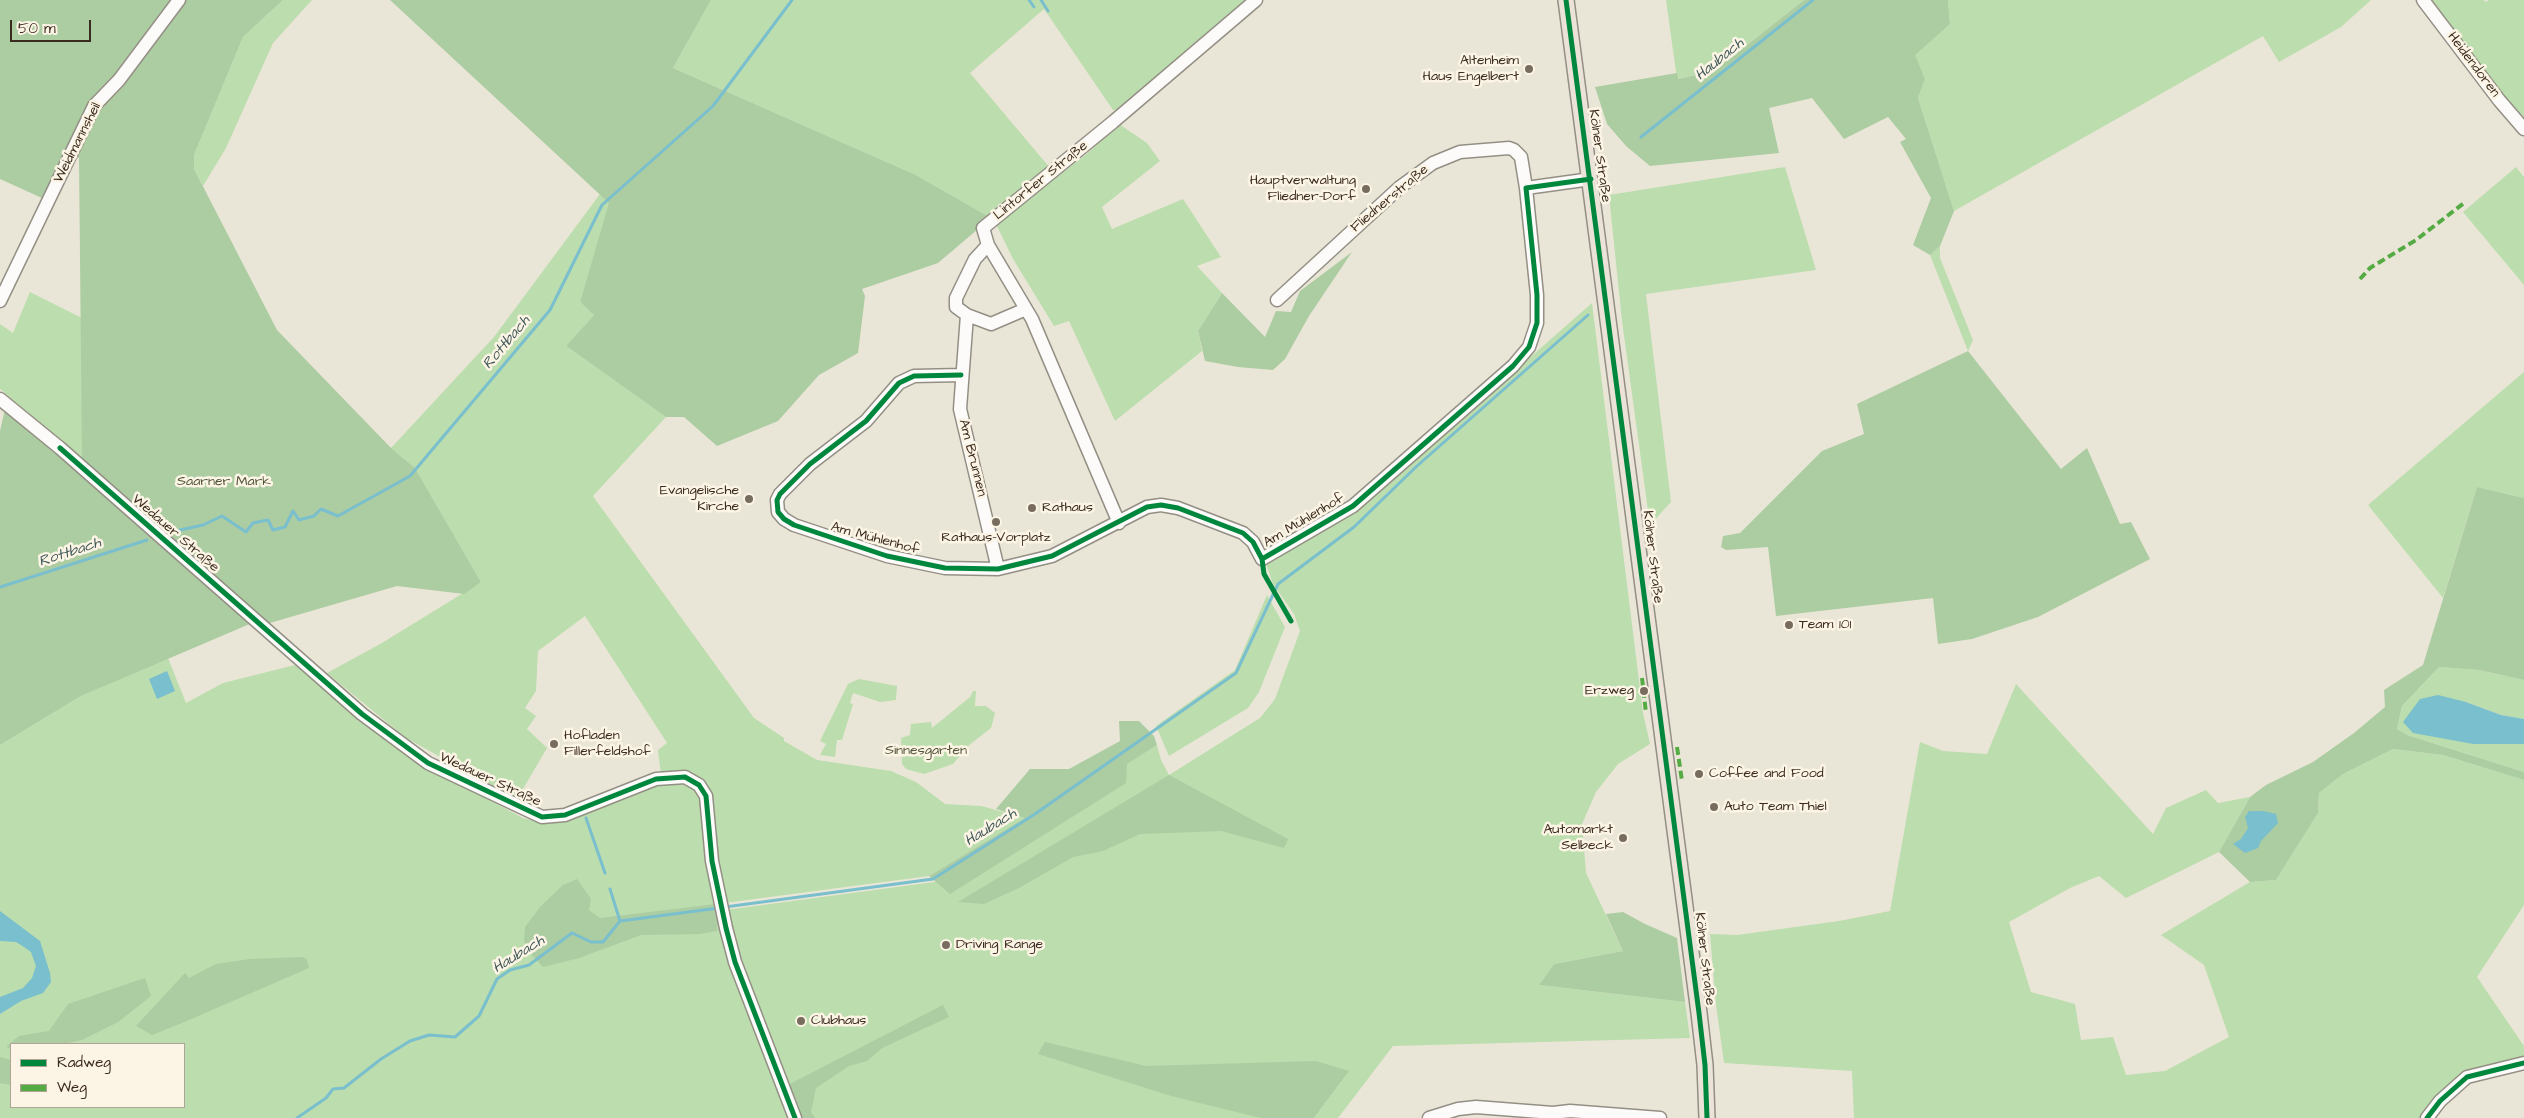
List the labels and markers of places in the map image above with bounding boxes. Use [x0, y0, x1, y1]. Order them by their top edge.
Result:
place label: Altenheim Haus Engelbert [1423, 53, 1519, 85]
marker: Altenheim Haus Engelbert [1523, 63, 1535, 75]
place label: Hauptverwaltung Fliedner-Dorf [1250, 173, 1356, 206]
marker: Hauptverwaltung Fliedner-Dorf [1360, 183, 1372, 195]
place label: Evangelische Kirche [660, 483, 739, 516]
marker: Evangelische Kirche [743, 493, 755, 505]
place label: Rathaus [1042, 500, 1093, 516]
marker: Rathaus [1026, 502, 1038, 514]
marker: Rathaus-Vorplatz [990, 516, 1002, 528]
place label: Rathaus-Vorplatz [941, 530, 1051, 546]
place label: Team 101 [1799, 617, 1851, 633]
marker: Team 101 [1783, 619, 1795, 631]
place label: Erzweg [1585, 683, 1634, 699]
marker: Erzweg [1638, 685, 1650, 697]
place label: Hofladen Fillerfeldshof [564, 728, 651, 760]
marker: Hofladen Fillerfeldshof [548, 738, 560, 750]
place label: Coffee and Food [1709, 766, 1824, 782]
marker: Coffee and Food [1693, 768, 1705, 780]
place label: Auto Team Thiel [1724, 799, 1827, 815]
marker: Auto Team Thiel [1708, 801, 1720, 813]
place label: Automarkt Selbeck [1543, 822, 1613, 854]
marker: Automarkt Selbeck [1617, 832, 1629, 844]
place label: Driving Range [956, 937, 1043, 953]
marker: Driving Range [940, 939, 952, 951]
place label: Clubhaus [811, 1013, 866, 1029]
marker: Clubhaus [795, 1015, 807, 1027]

